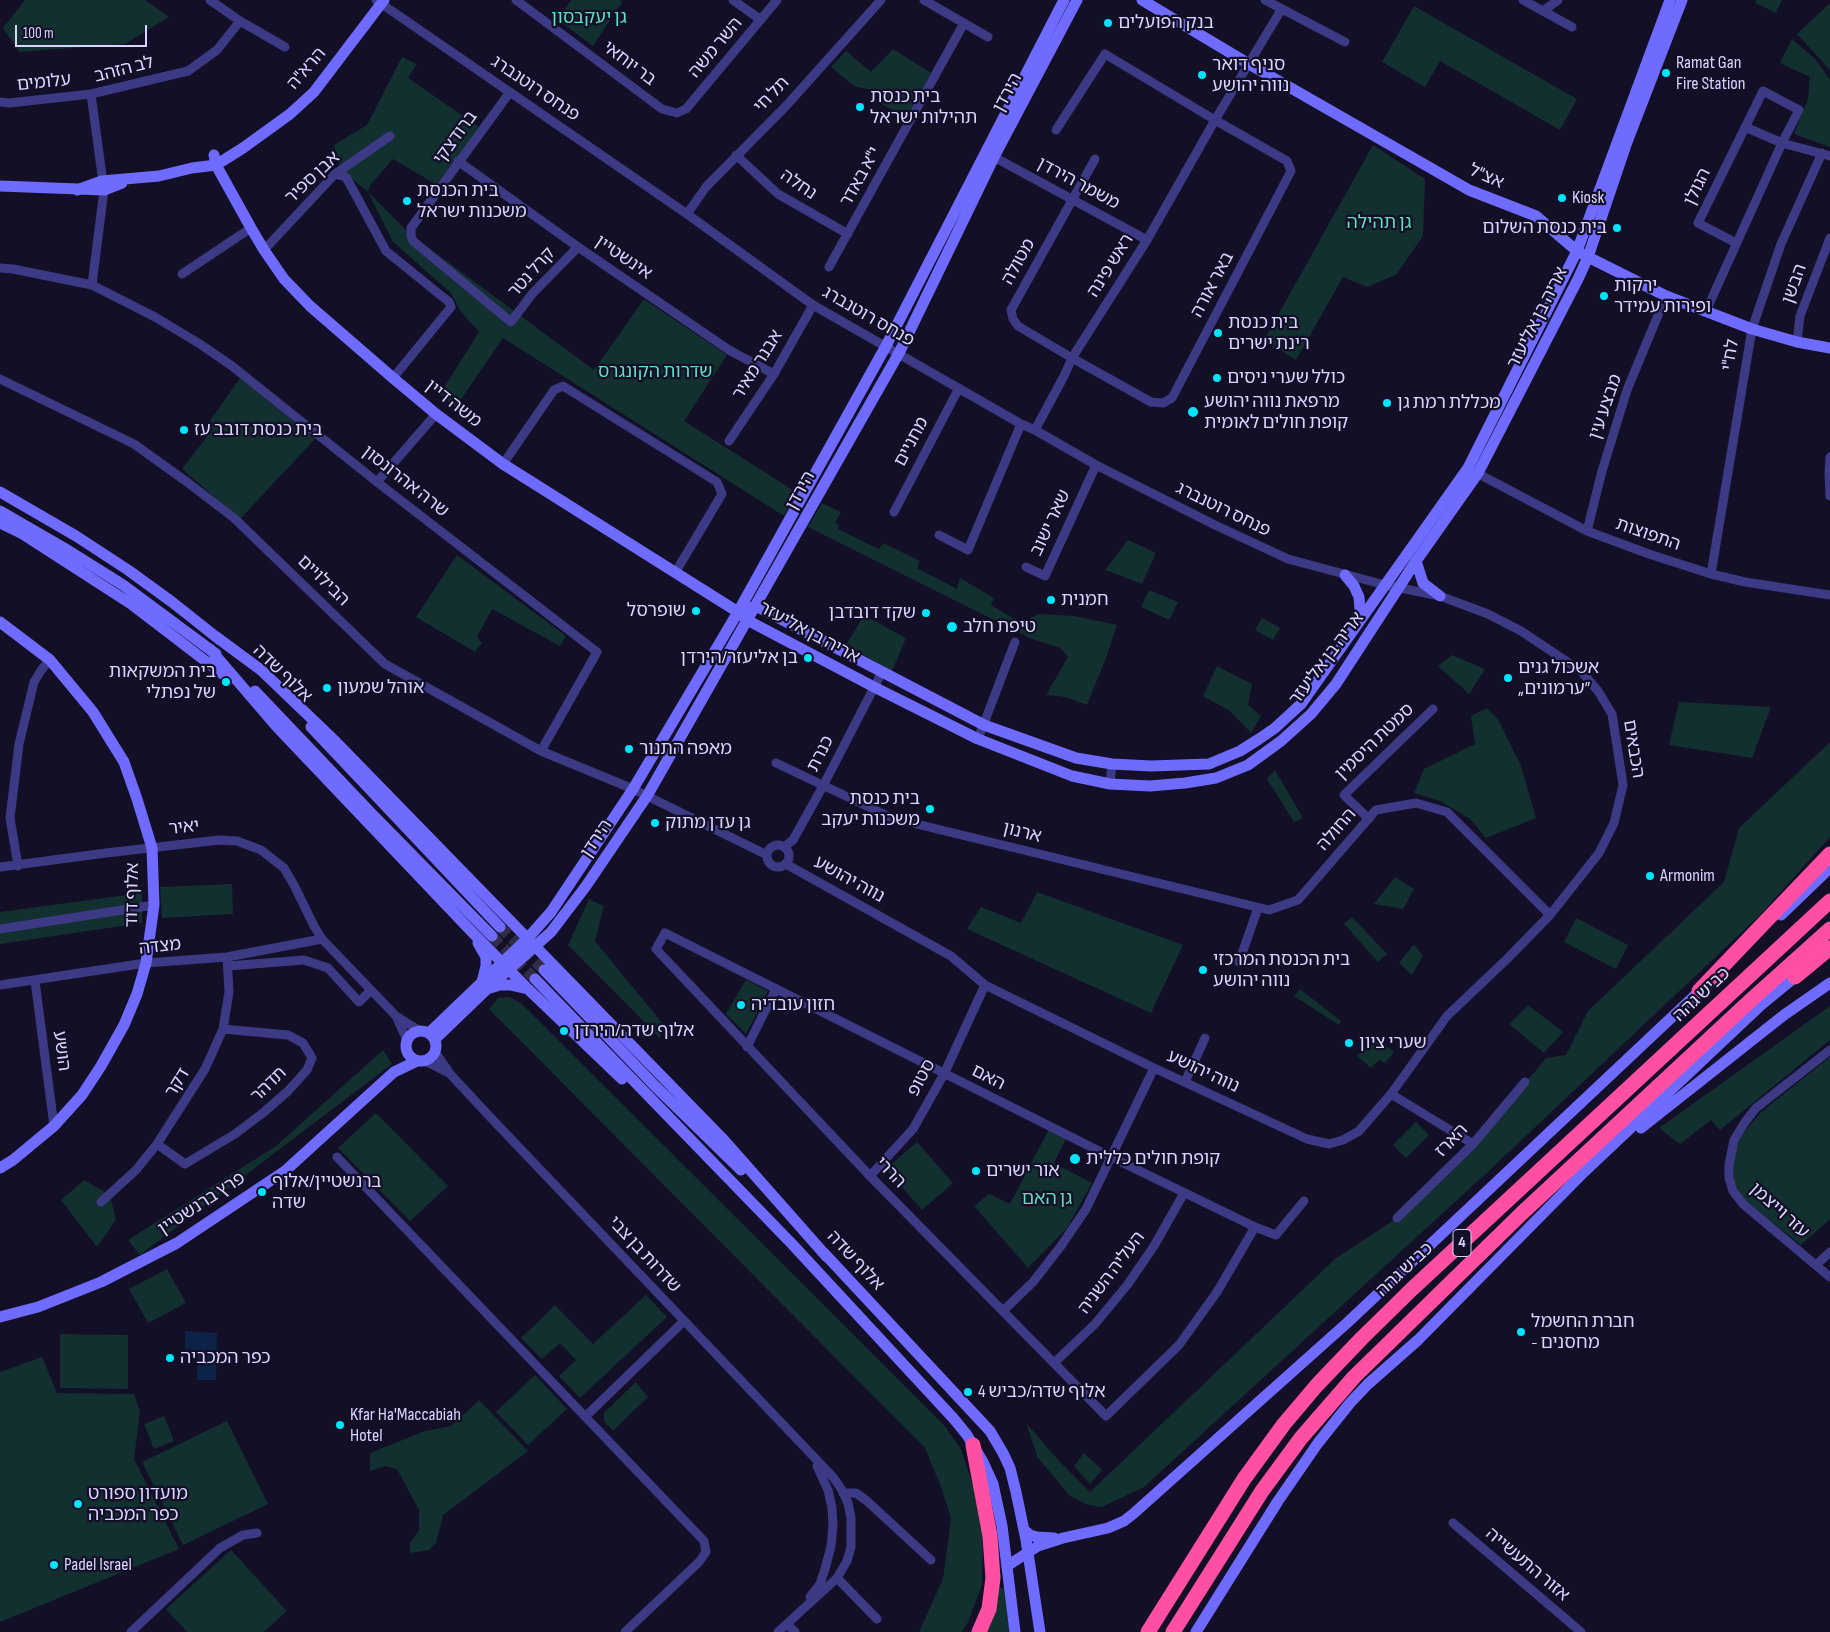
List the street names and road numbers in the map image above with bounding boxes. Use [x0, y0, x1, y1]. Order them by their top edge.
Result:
street label: השר משה [684, 13, 748, 83]
street label: בר יוחאי [598, 37, 660, 91]
street label: הרא"ה [283, 44, 331, 94]
street label: פנחס רוטנברג [486, 51, 584, 127]
street label: לב הזהב [92, 52, 156, 88]
street label: עלומים [16, 69, 72, 97]
street label: הירדן [989, 70, 1027, 116]
street label: תל חי [750, 72, 794, 118]
street label: ברודצקי [429, 107, 483, 169]
street label: י"א באדר [836, 143, 886, 211]
street label: אבן ספיר [281, 147, 345, 209]
street label: משמר הירדן [1033, 153, 1123, 215]
street label: אצ"ל [1465, 160, 1507, 194]
street label: נחלה [776, 165, 820, 205]
street label: הגולן [1680, 165, 1716, 209]
street label: ראש פינה [1083, 230, 1139, 302]
street label: אינשטיין [590, 231, 656, 285]
street label: מטולה [998, 235, 1040, 289]
street label: קרל נטר [504, 243, 560, 303]
street label: באר אורה [1187, 248, 1239, 322]
street label: הבשן [1778, 261, 1812, 307]
street label: אריה בן אליעזר [1503, 264, 1573, 372]
street label: פנחס רוטנברג [818, 282, 918, 352]
street label: אבנר מאיר [728, 326, 788, 404]
street label: לח"י [1718, 337, 1744, 373]
street label: מבצע עין [1585, 372, 1627, 442]
street label: משה דיין [421, 375, 485, 433]
street label: מחניים [890, 414, 934, 470]
street label: שרה אהרונסון [357, 442, 453, 522]
street label: הירדן [782, 468, 820, 514]
street label: פנחס רוטנברג [1172, 478, 1274, 542]
street label: שאר ישוב [1026, 486, 1076, 560]
street label: התפוצות [1613, 514, 1683, 556]
street label: הבילויים [292, 551, 354, 611]
street label: אריה בן אליעזר [755, 597, 863, 669]
street label: אריה בן אליעזר [1285, 608, 1369, 710]
street label: אלוף שדה [248, 641, 316, 707]
street label: סמטת היסמין [1331, 699, 1419, 785]
street label: הכבאים [1618, 718, 1648, 780]
street label: כנרת [803, 732, 839, 776]
street label: החולה [1313, 804, 1361, 856]
street label: יאיר [168, 816, 200, 840]
street label: הירדן [576, 816, 618, 862]
street label: ארנון [1000, 818, 1044, 848]
street label: נווה יהושע [810, 852, 888, 908]
street label: אלוף דוד [122, 862, 144, 928]
street label: מצדה [138, 934, 182, 960]
street label: כביש גהה [1669, 963, 1735, 1027]
street label: הושע [48, 1030, 74, 1072]
street label: נווה יהושע [1163, 1046, 1243, 1098]
street label: סטופ [903, 1056, 941, 1100]
street label: האם [968, 1060, 1008, 1096]
street label: תדהר [247, 1063, 291, 1107]
street label: דקר [161, 1064, 195, 1102]
street label: הארז [1431, 1120, 1473, 1162]
street label: הררי [870, 1153, 910, 1193]
street label: פרץ ברנשטיין [154, 1168, 250, 1240]
street label: עזר וייצמן [1745, 1179, 1813, 1243]
street label: שדרות בן צבי [603, 1212, 685, 1298]
street label: אלוף שדה [822, 1227, 888, 1295]
street label: העליה השניה [1074, 1227, 1150, 1319]
road number: 4 [1453, 1230, 1471, 1256]
street label: כביש גהה [1372, 1238, 1438, 1302]
street label: אזור התעשייה [1481, 1524, 1573, 1606]

